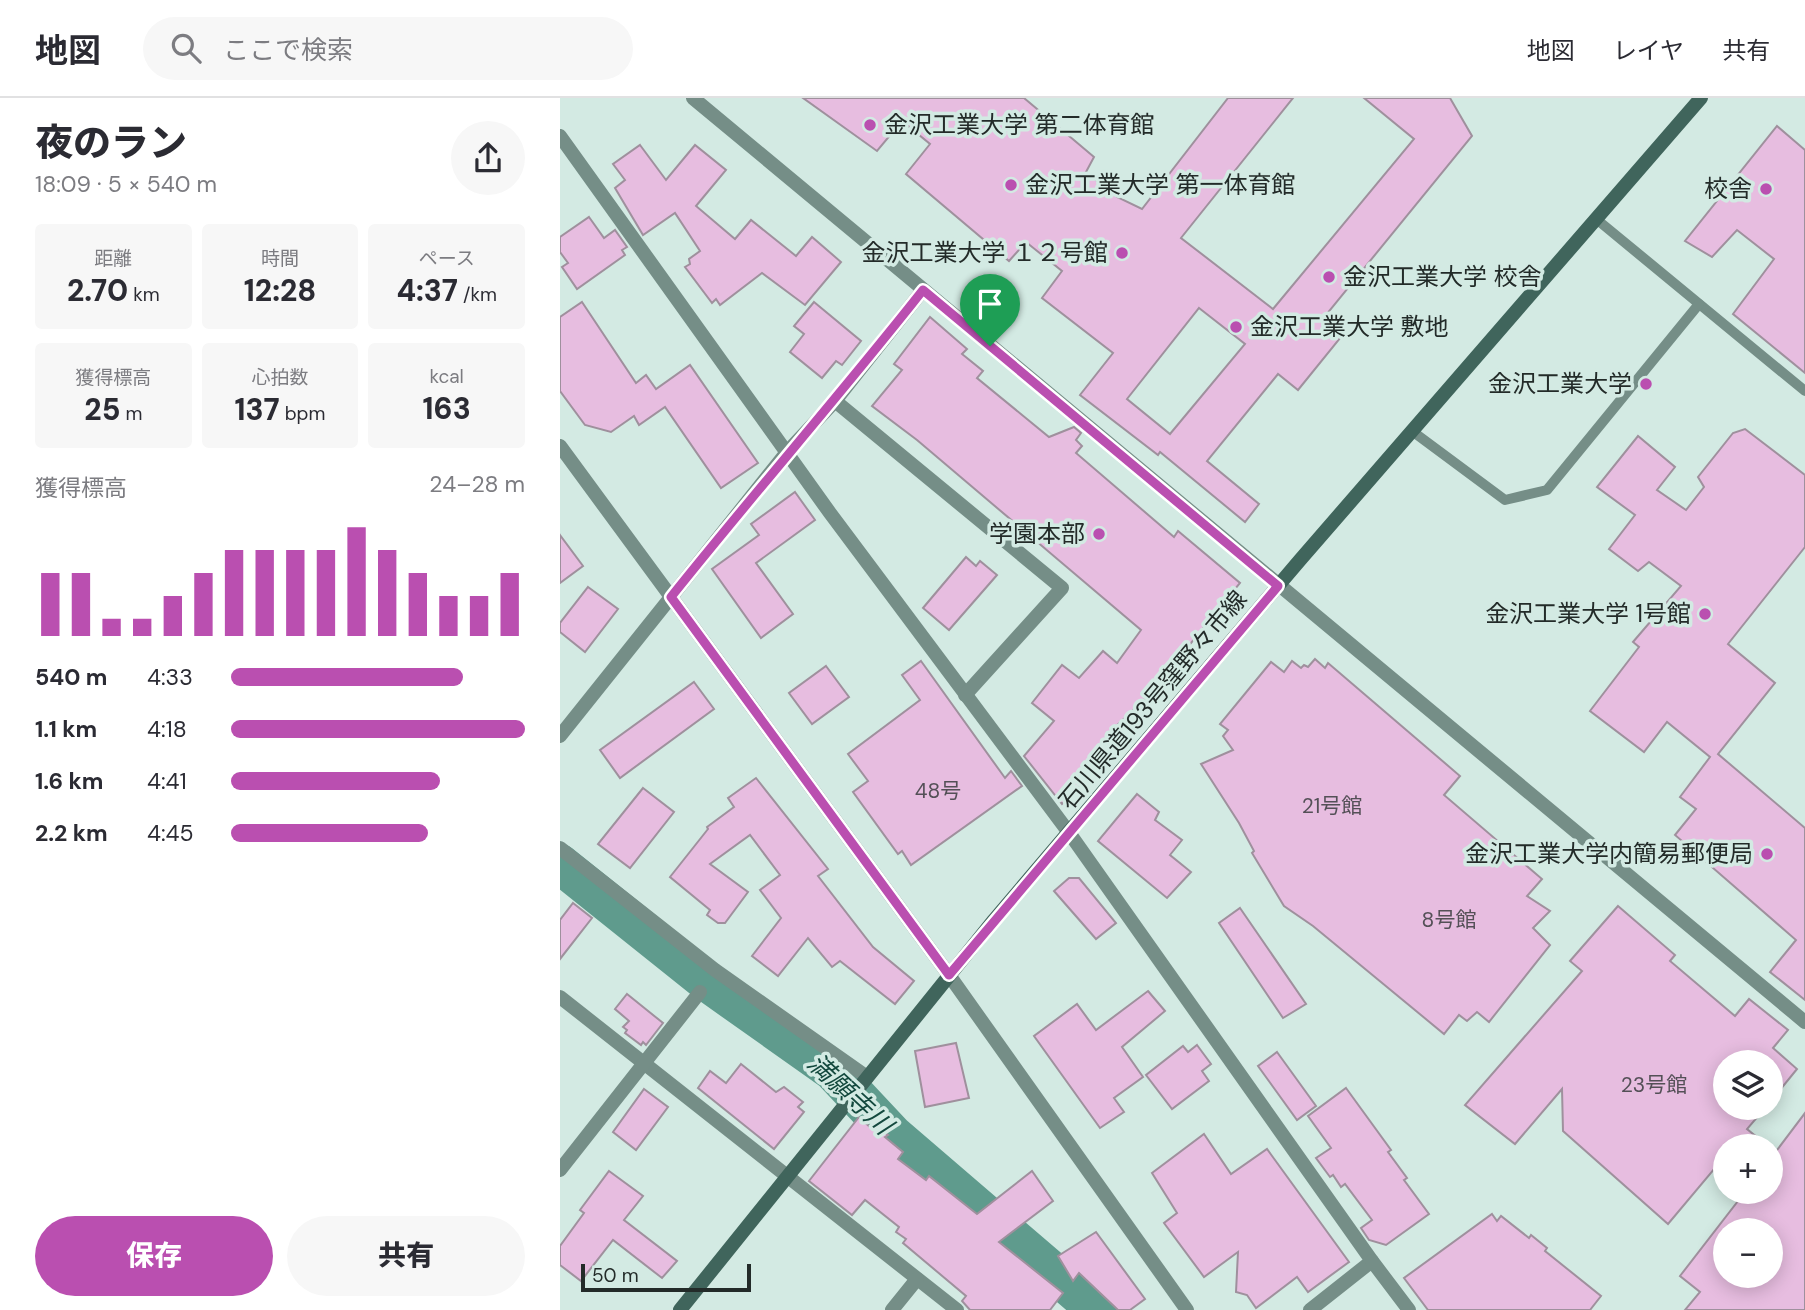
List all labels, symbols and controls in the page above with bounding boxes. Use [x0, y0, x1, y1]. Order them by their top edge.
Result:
search box [143, 17, 633, 80]
text: 地図 [35, 29, 101, 72]
icon: search [167, 29, 205, 67]
text: ここで検索 [223, 33, 353, 67]
text: 地図 [1527, 35, 1575, 66]
text: レイヤ [1613, 35, 1684, 66]
text: 共有 [1722, 35, 1770, 66]
place label: 金沢工業大学 第二体育館 [884, 109, 1154, 140]
marker: 金沢工業大学 第二体育館 [862, 117, 878, 133]
text: 夜のラン [35, 118, 187, 168]
button: share [451, 121, 525, 195]
text: 18:09 · 5 × 540 m [35, 169, 217, 199]
place label: 金沢工業大学 第一体育館 [1025, 169, 1295, 200]
place label: 校舎 [1704, 173, 1752, 204]
marker: 金沢工業大学 第一体育館 [1003, 177, 1019, 193]
marker: 校舎 [1758, 181, 1774, 197]
place label: 金沢工業大学 １２号館 [862, 237, 1108, 268]
marker: 金沢工業大学 １２号館 [1114, 245, 1130, 261]
text: 距離 [94, 246, 132, 271]
text: 時間 [261, 246, 299, 271]
text: ペース [419, 246, 475, 271]
place label: 金沢工業大学 校舎 [1343, 261, 1541, 292]
marker: 金沢工業大学 校舎 [1321, 269, 1337, 285]
text: 2.70 [67, 271, 128, 310]
text: 12:28 [244, 271, 316, 310]
text: 4:37 [396, 271, 458, 310]
pin [960, 274, 1020, 346]
text: km [128, 282, 160, 307]
text: /km [458, 282, 497, 307]
icon: arrive [971, 285, 1009, 323]
place label: 金沢工業大学 敷地 [1250, 311, 1448, 342]
marker: 金沢工業大学 敷地 [1228, 319, 1244, 335]
text: kcal [429, 364, 464, 389]
text: 獲得標高 [75, 365, 151, 390]
text: 心拍数 [251, 365, 309, 390]
place label: 金沢工業大学 [1488, 368, 1632, 399]
marker: 金沢工業大学 [1638, 376, 1654, 392]
text: 163 [423, 389, 471, 428]
text: 25 [84, 390, 120, 429]
text: 137 [235, 390, 280, 429]
text: m [120, 401, 142, 426]
text: bpm [280, 401, 325, 426]
text: 24–28 m [429, 469, 525, 499]
text: 獲得標高 [35, 473, 127, 503]
place label: 学園本部 [989, 518, 1085, 549]
marker: 学園本部 [1091, 526, 1107, 542]
street label: 石川県道193号窪野々市線 [1052, 584, 1253, 815]
place label: 金沢工業大学 1号館 [1485, 598, 1691, 629]
marker: 金沢工業大学 1号館 [1697, 606, 1713, 622]
text: 540 m [35, 662, 108, 692]
text: 4:33 [147, 662, 193, 692]
text: 1.1 km [35, 714, 97, 744]
text: 4:18 [147, 714, 187, 744]
text: 1.6 km [35, 766, 103, 796]
text: 4:41 [147, 766, 187, 796]
house number: 48号 [915, 777, 961, 805]
house number: 21号館 [1302, 792, 1362, 820]
text: 2.2 km [35, 818, 108, 848]
text: 4:45 [147, 818, 194, 848]
place label: 金沢工業大学内簡易郵便局 [1465, 838, 1753, 869]
marker: 金沢工業大学内簡易郵便局 [1759, 846, 1775, 862]
house number: 8号館 [1422, 906, 1476, 934]
water label: 満願寺川 [800, 1046, 902, 1144]
map controls [1713, 1050, 1783, 1288]
button: layers [1713, 1050, 1783, 1120]
house number: 23号館 [1621, 1071, 1687, 1099]
button: + [1713, 1134, 1783, 1204]
button: 保存 [35, 1216, 273, 1296]
button: 共有 [287, 1216, 525, 1296]
button: − [1713, 1218, 1783, 1288]
scale bar [581, 1261, 751, 1293]
text: 50 m [592, 1263, 639, 1288]

